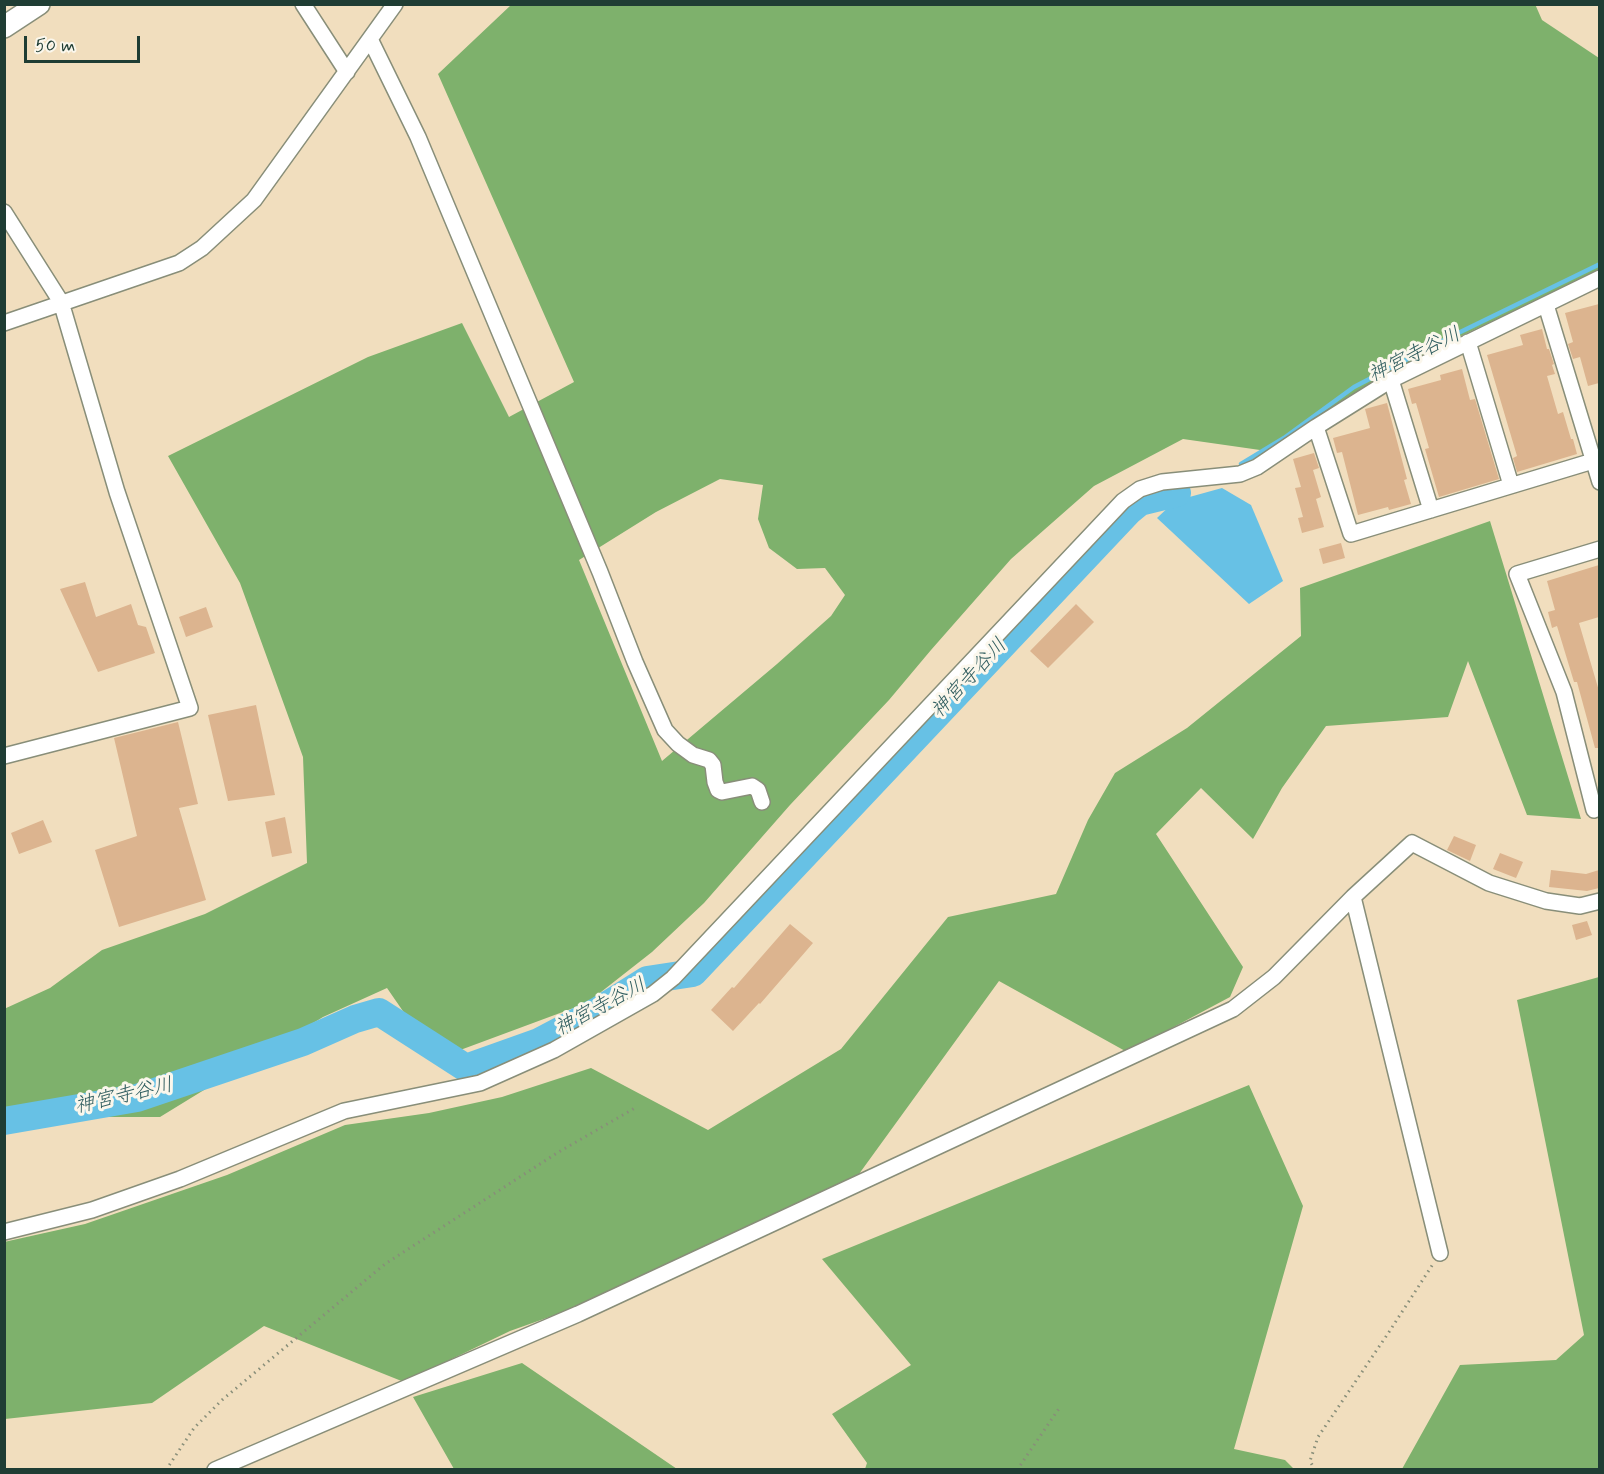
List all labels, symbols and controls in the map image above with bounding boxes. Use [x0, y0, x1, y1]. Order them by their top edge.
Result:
scale bar [27, 24, 142, 62]
text: 50 m [35, 34, 75, 58]
water label: 神宮寺谷川 [1365, 323, 1465, 389]
water label: 神宮寺谷川 [927, 634, 1013, 724]
water label: 神宮寺谷川 [551, 974, 651, 1042]
water label: 神宮寺谷川 [73, 1074, 175, 1120]

